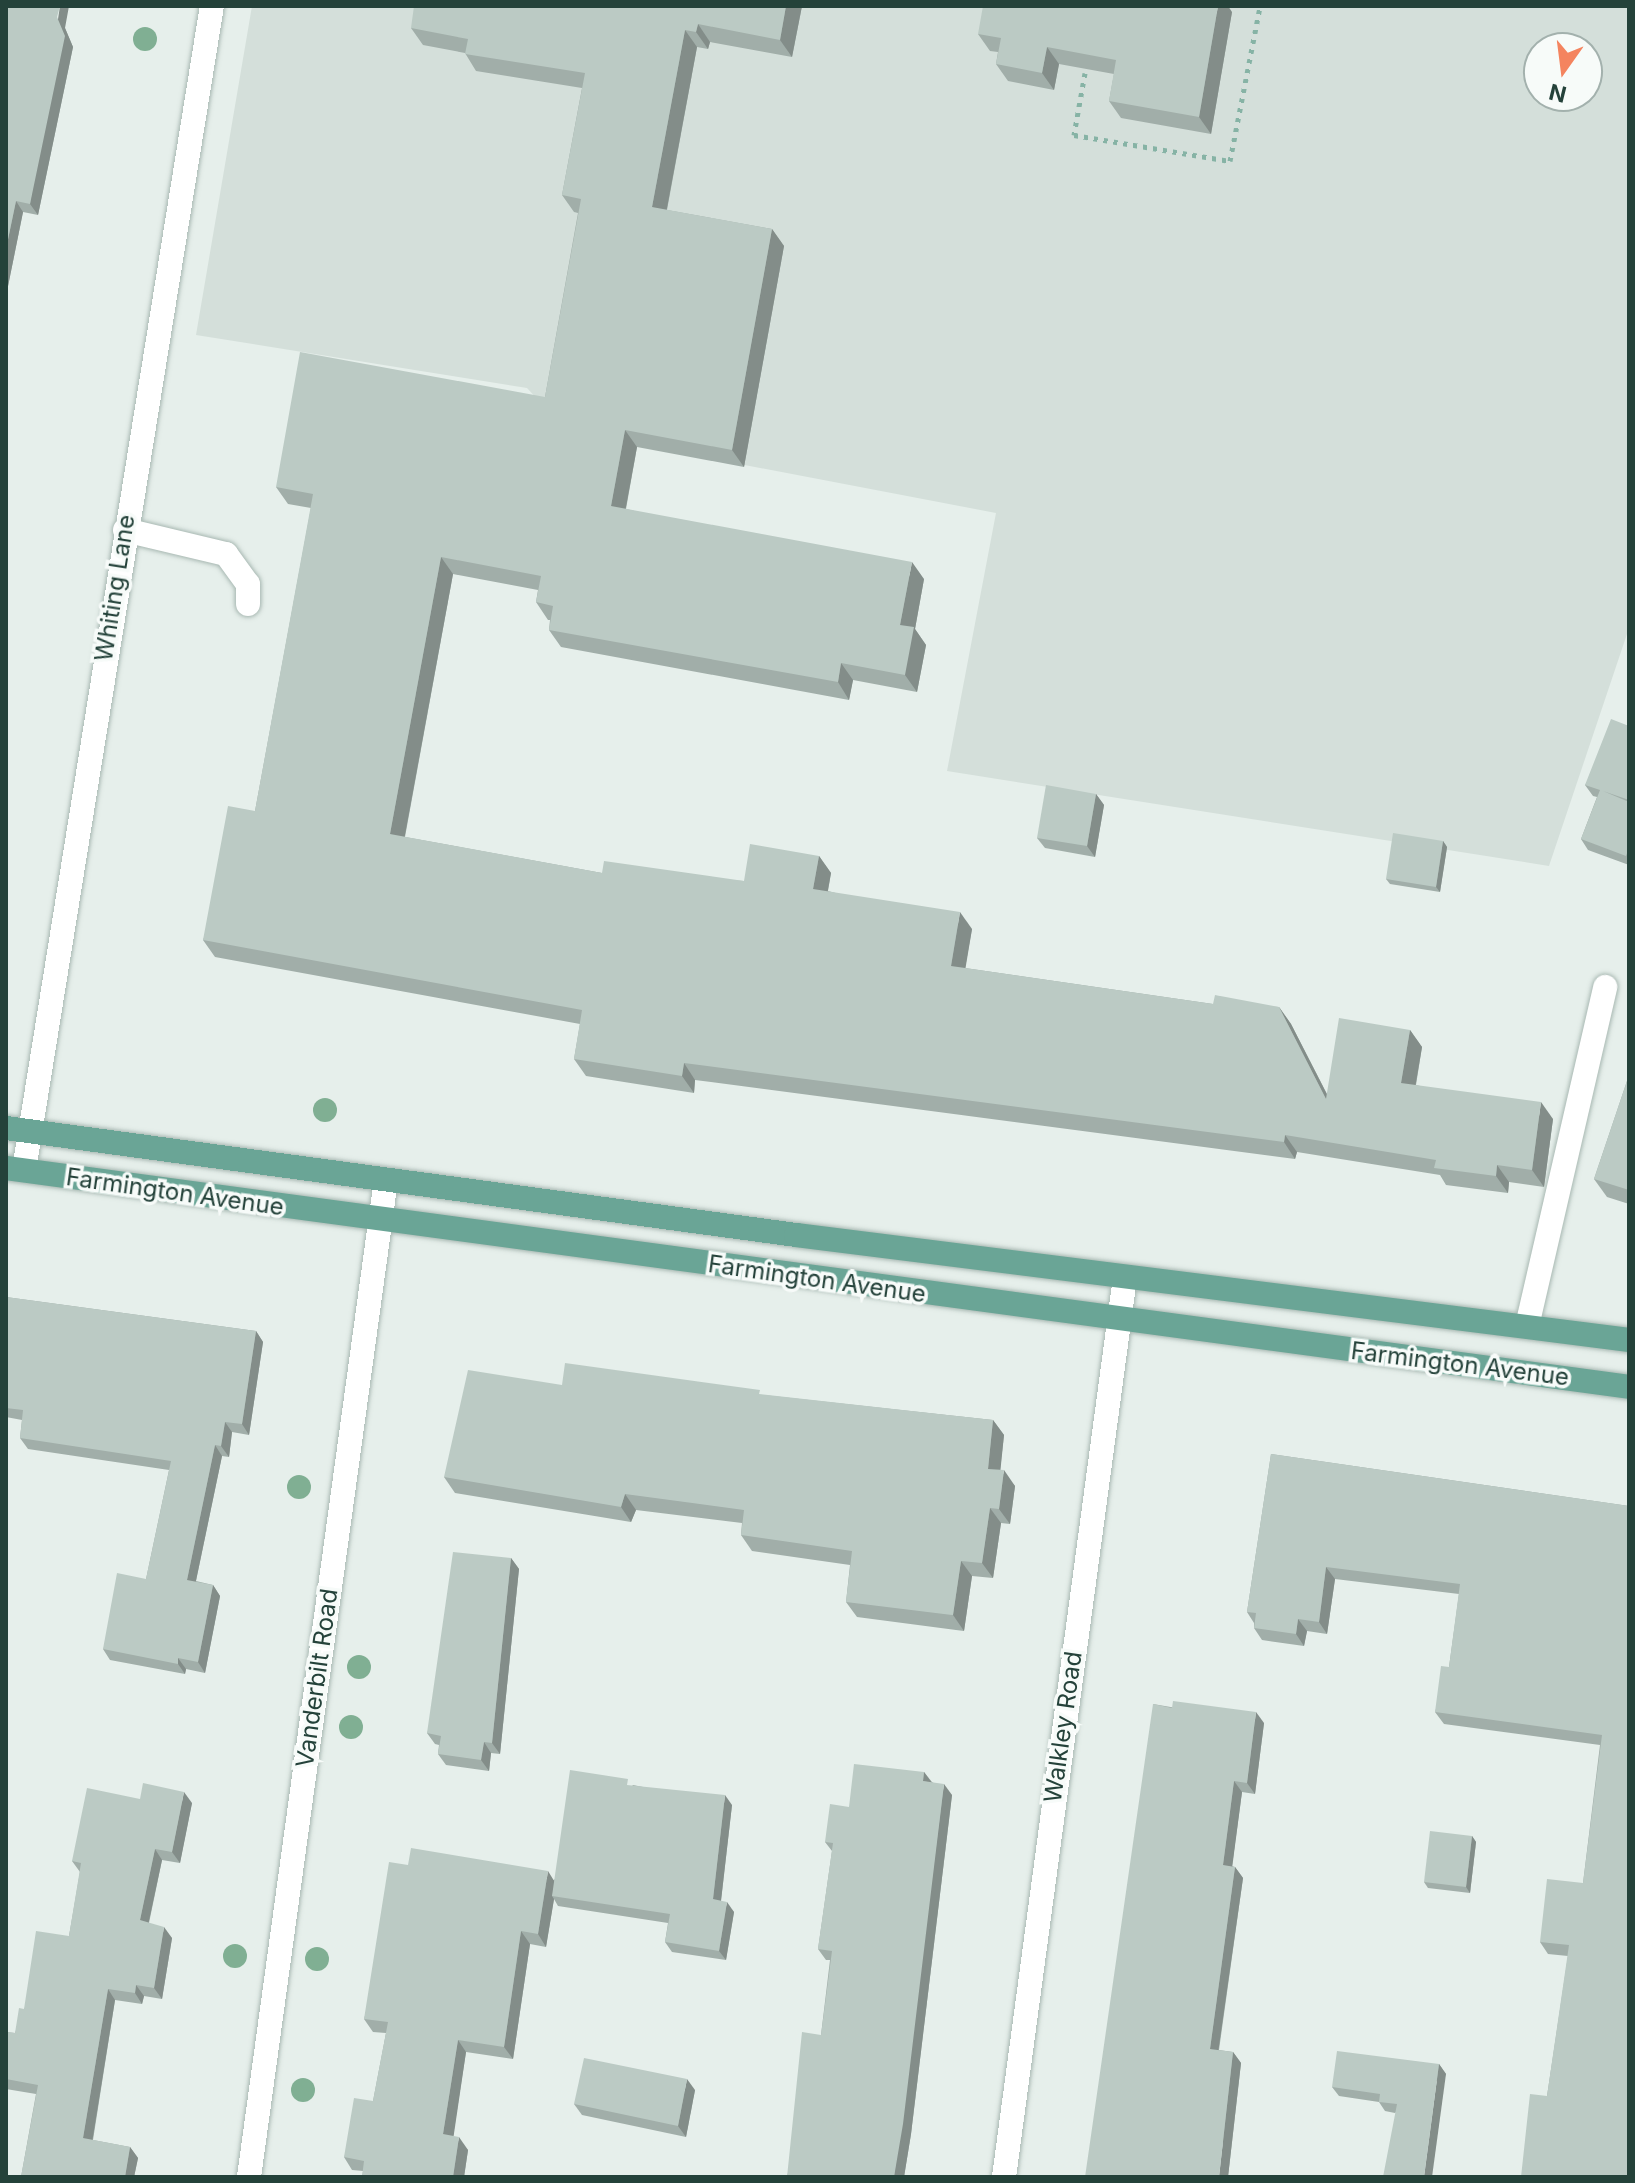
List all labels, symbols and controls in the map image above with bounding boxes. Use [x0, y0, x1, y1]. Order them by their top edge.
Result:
north arrow [1523, 32, 1603, 112]
text: N [1546, 79, 1569, 108]
street label: Whiting Lane [89, 513, 141, 663]
street label: Farmington Avenue [64, 1162, 286, 1222]
street label: Farmington Avenue [706, 1249, 928, 1309]
street label: Farmington Avenue [1349, 1336, 1571, 1392]
street label: Vanderbilt Road [290, 1587, 344, 1769]
street label: Walkley Road [1038, 1650, 1088, 1804]

